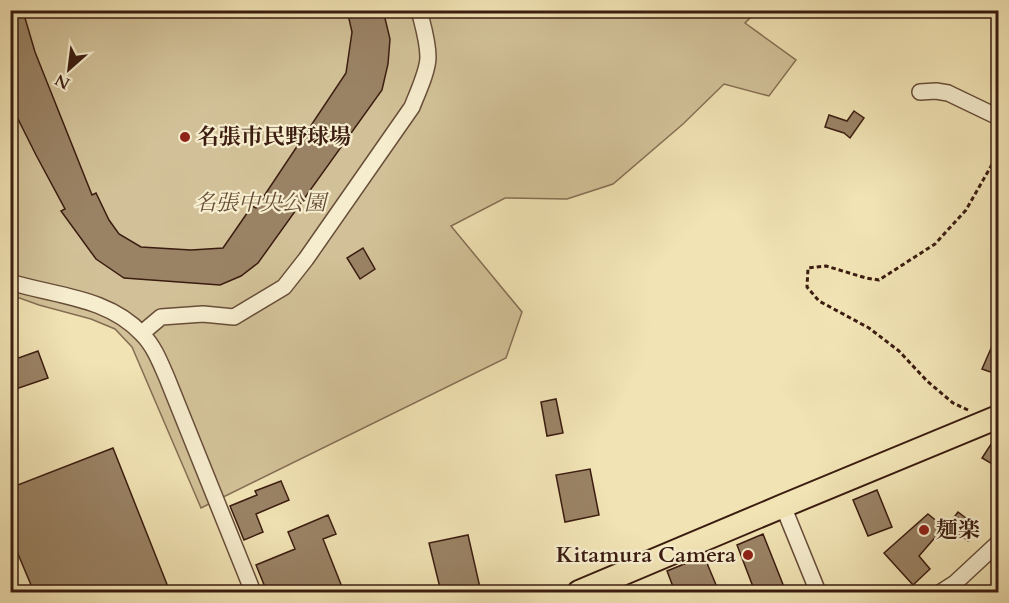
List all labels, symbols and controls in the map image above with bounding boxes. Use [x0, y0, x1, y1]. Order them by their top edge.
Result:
north arrow [39, 39, 99, 99]
text: N [51, 68, 74, 94]
place label: 名張市民野球場 [197, 122, 351, 152]
marker: 名張市民野球場 [178, 130, 192, 144]
park label: 名張中央公園 [194, 188, 329, 218]
place label: 麺楽 [936, 515, 980, 545]
marker: 麺楽 [917, 523, 931, 537]
place label: Kitamura Camera [556, 540, 736, 570]
marker: Kitamura Camera [741, 548, 755, 562]

